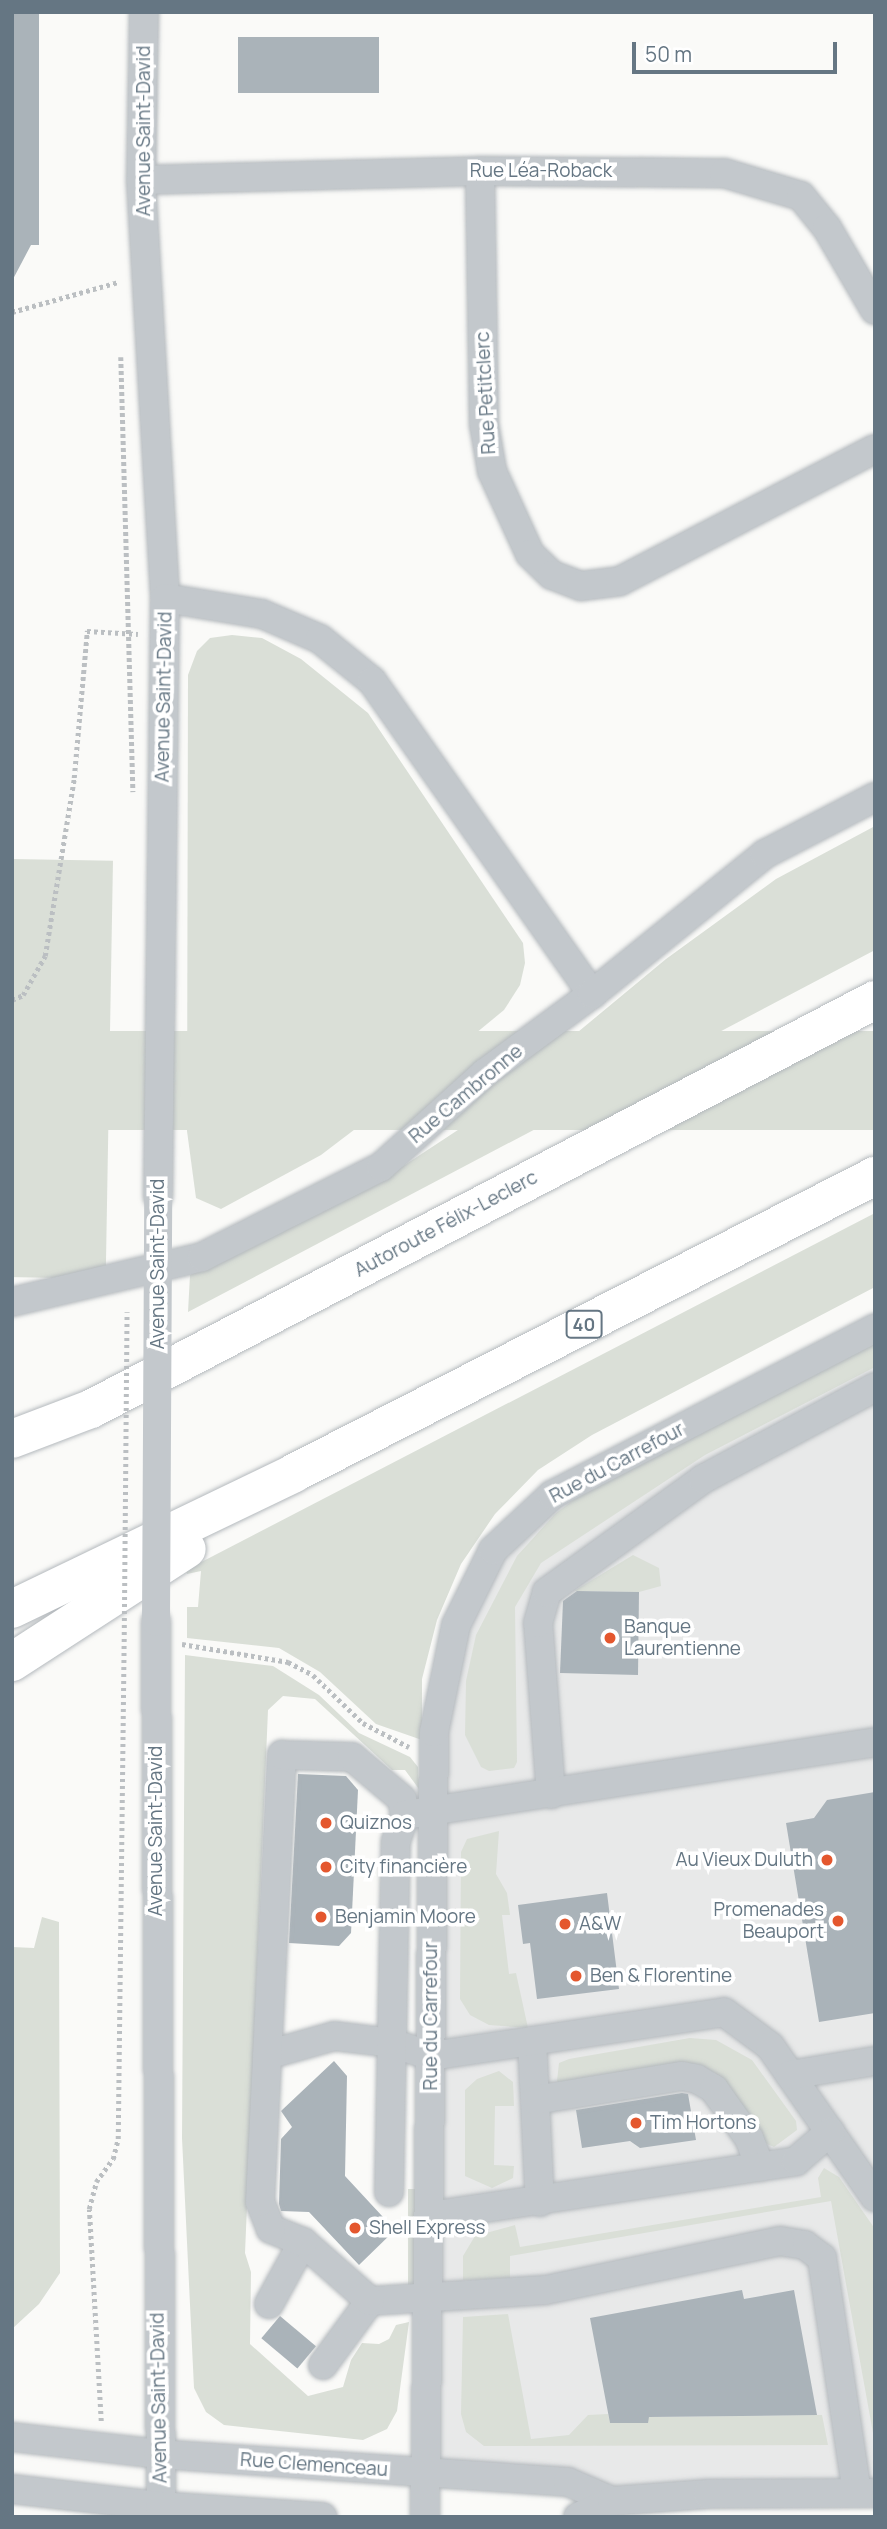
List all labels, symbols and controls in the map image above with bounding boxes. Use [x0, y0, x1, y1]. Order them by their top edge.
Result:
scale bar [635, 28, 840, 72]
text: 50 m [645, 40, 692, 68]
street label: Avenue Saint-David [133, 46, 155, 216]
street label: Rue Léa-Roback [470, 160, 612, 182]
street label: Rue Petitclerc [471, 331, 501, 455]
street label: Avenue Saint-David [151, 611, 177, 783]
street label: Rue Cambronne [405, 1040, 527, 1148]
street label: Autoroute Félix-Leclerc [351, 1166, 541, 1282]
street label: Avenue Saint-David [147, 1179, 169, 1349]
road number: 40 [565, 1310, 603, 1338]
street label: Rue du Carrefour [546, 1418, 688, 1508]
place label: Banque Laurentienne [624, 1616, 741, 1660]
marker: Banque Laurentienne [602, 1630, 618, 1646]
street label: Avenue Saint-David [145, 1746, 167, 1916]
place label: Quiznos [340, 1812, 412, 1834]
marker: Quiznos [318, 1815, 334, 1831]
place label: Au Vieux Duluth [675, 1849, 813, 1871]
marker: Au Vieux Duluth [819, 1852, 835, 1868]
place label: City financière [340, 1856, 467, 1878]
marker: City financière [318, 1859, 334, 1875]
place label: Promenades Beauport [714, 1899, 824, 1943]
place label: Benjamin Moore [335, 1906, 476, 1928]
marker: Benjamin Moore [313, 1909, 329, 1925]
place label: A&W [579, 1913, 621, 1935]
marker: Promenades Beauport [830, 1913, 846, 1929]
marker: A&W [557, 1916, 573, 1932]
street label: Rue du Carrefour [420, 1941, 442, 2091]
place label: Ben & Florentine [590, 1965, 732, 1987]
marker: Ben & Florentine [568, 1968, 584, 1984]
place label: Tim Hortons [650, 2112, 757, 2134]
marker: Tim Hortons [628, 2115, 644, 2131]
place label: Shell Express [369, 2217, 486, 2239]
marker: Shell Express [347, 2220, 363, 2236]
street label: Avenue Saint-David [146, 2312, 172, 2484]
street label: Rue Clemenceau [239, 2448, 389, 2482]

